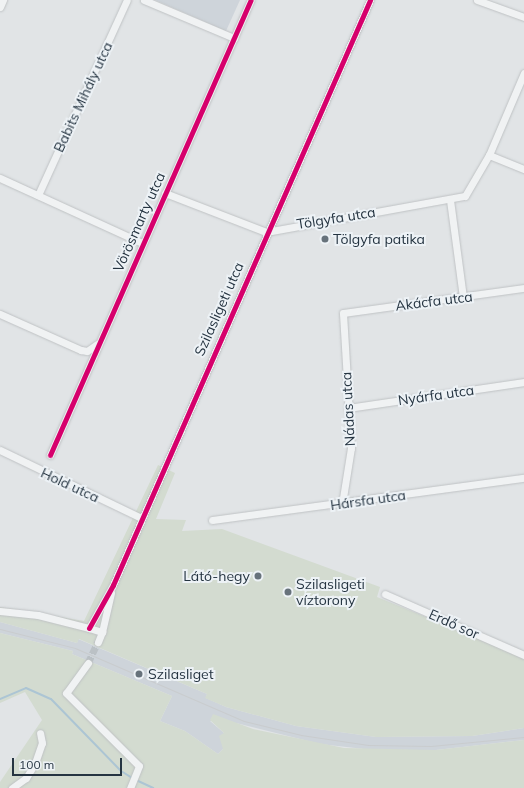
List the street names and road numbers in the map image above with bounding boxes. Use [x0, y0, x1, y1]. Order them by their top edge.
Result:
street label: Babits Mihály utca [50, 39, 116, 155]
street label: Vörösmarty utca [110, 170, 168, 274]
street label: Tölgyfa utca [295, 203, 377, 233]
street label: Szilasligeti utca [191, 260, 247, 358]
street label: Akácfa utca [394, 288, 474, 314]
street label: Nádas utca [338, 371, 358, 447]
street label: Nyárfa utca [397, 381, 475, 409]
street label: Hold utca [38, 464, 102, 506]
street label: Hársfa utca [329, 486, 407, 514]
street label: Erdő sor [426, 605, 482, 643]

